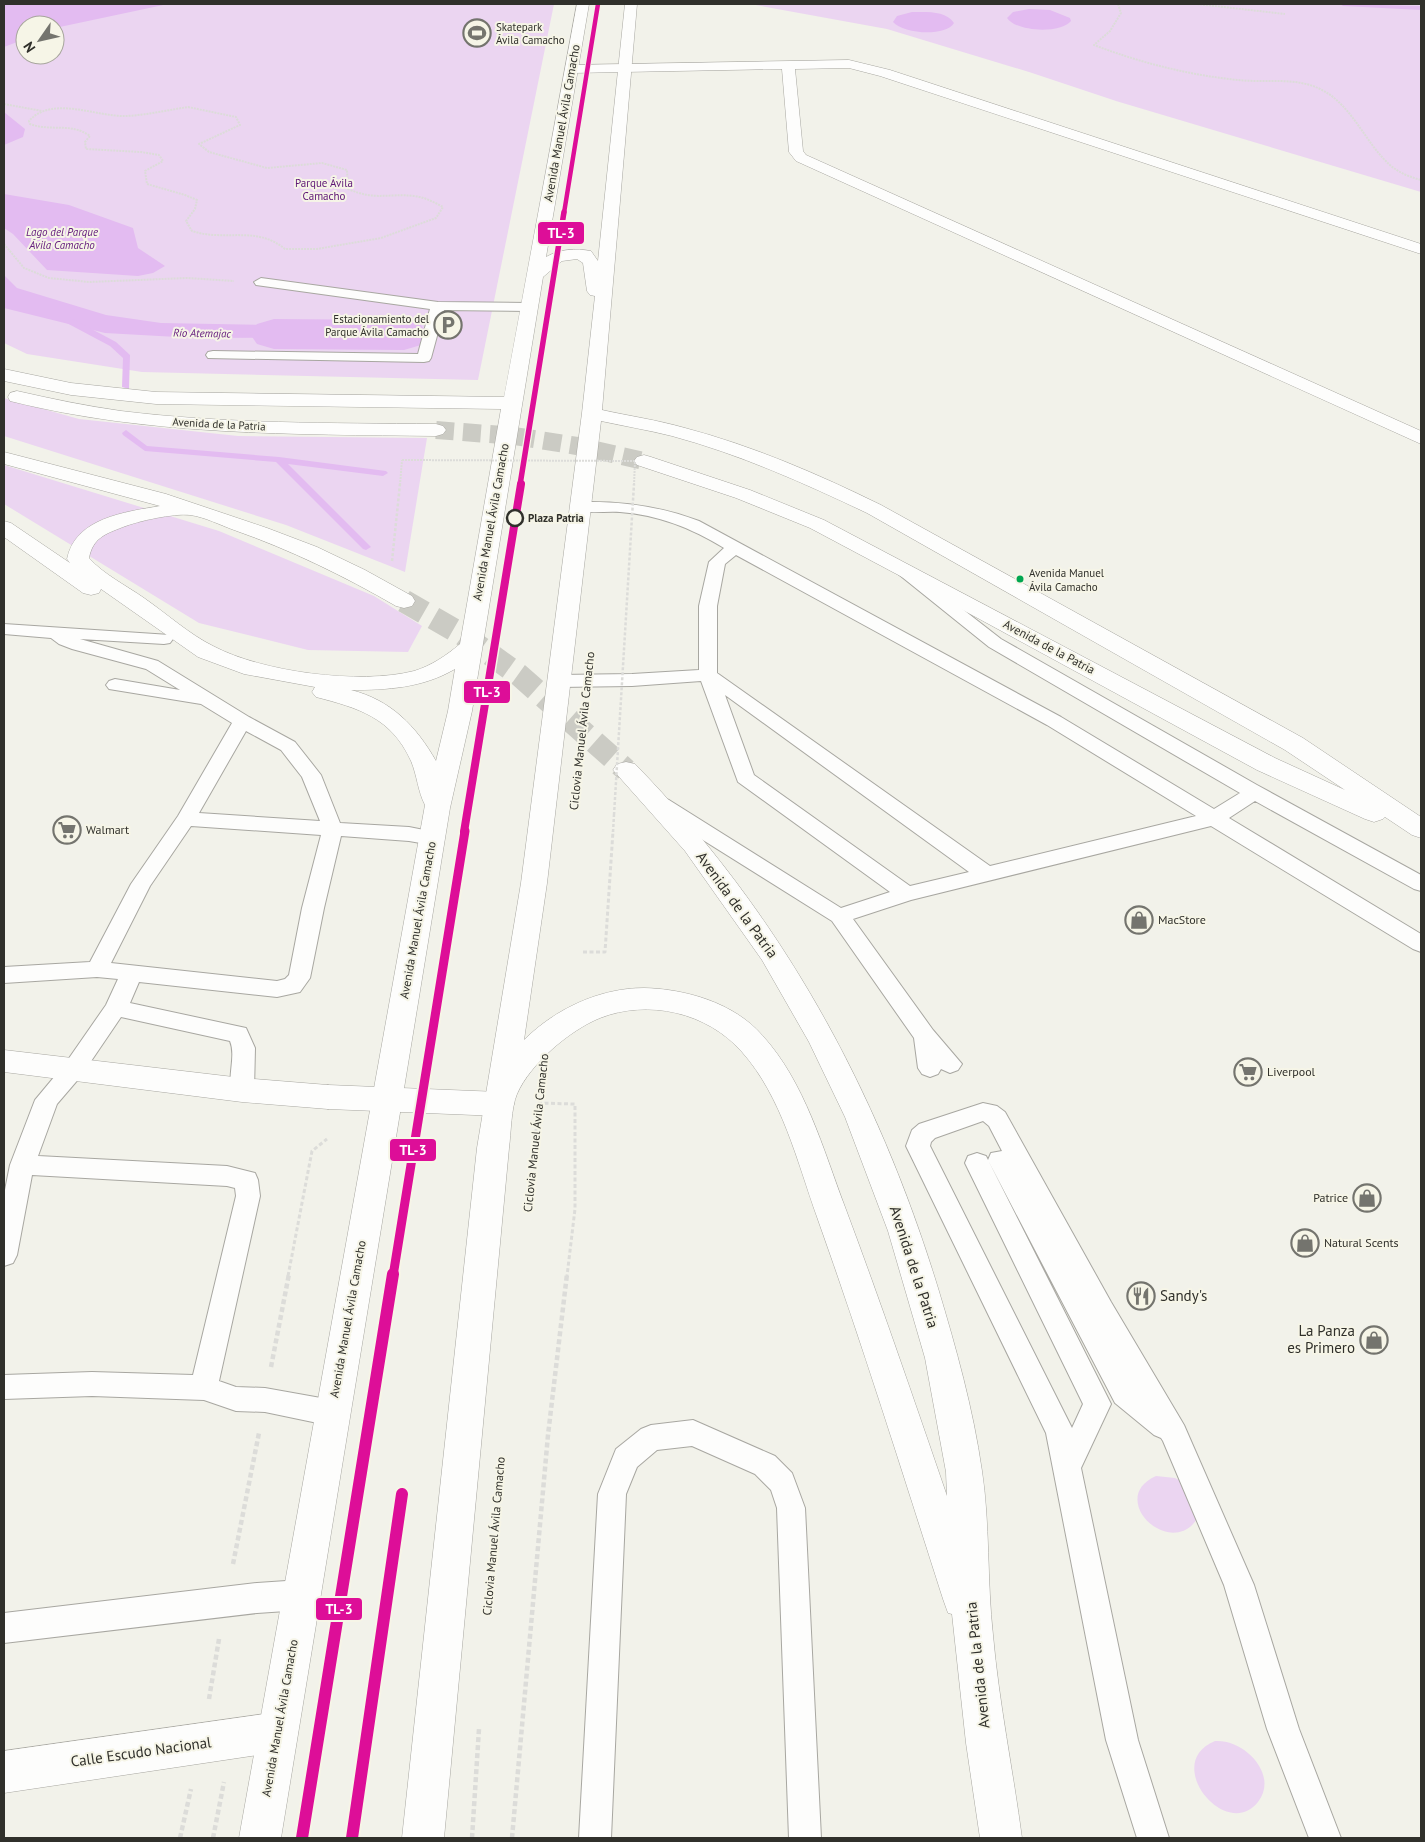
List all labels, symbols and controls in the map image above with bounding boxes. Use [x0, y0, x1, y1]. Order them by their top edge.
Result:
north arrow [15, 15, 65, 65]
sports icon: Skatepark Ávila Camacho [462, 18, 492, 48]
place label: Skatepark Ávila Camacho [496, 20, 565, 47]
text: N [19, 38, 39, 56]
street label: Avenida Manuel Ávila Camacho [540, 43, 583, 203]
park label: Parque Ávila Camacho [295, 176, 353, 203]
line badge: TL-3 [537, 221, 585, 245]
text: TL-3 [547, 224, 575, 242]
water label: Lago del Parque Ávila Camacho [26, 225, 98, 252]
parking icon: Estacionamiento del Parque Ávila Camacho [433, 310, 463, 340]
place label: Estacionamiento del Parque Ávila Camacho [325, 312, 430, 339]
water label: Río Atemajac [173, 325, 232, 341]
street label: Avenida de la Patria [172, 415, 266, 433]
street label: Avenida Manuel Ávila Camacho [469, 442, 512, 602]
marker: Plaza Patria [506, 509, 524, 527]
place label: Plaza Patria [528, 511, 584, 525]
place label: Avenida Manuel Ávila Camacho [1029, 566, 1105, 594]
marker: Avenida Manuel Ávila Camacho [1015, 574, 1025, 584]
street label: Avenida de la Patria [1001, 616, 1098, 677]
street label: Ciclovia Manuel Ávila Camacho [566, 651, 597, 811]
line badge: TL-3 [463, 680, 511, 704]
text: TL-3 [473, 683, 501, 701]
supermarket icon: Walmart [52, 815, 82, 845]
place label: Walmart [86, 822, 129, 837]
street label: Avenida Manuel Ávila Camacho [396, 840, 439, 1000]
street label: Avenida de la Patria [692, 848, 782, 962]
shop icon: MacStore [1124, 905, 1154, 935]
place label: MacStore [1158, 912, 1206, 927]
street label: Ciclovia Manuel Ávila Camacho [520, 1053, 551, 1213]
supermarket icon: Liverpool [1233, 1057, 1263, 1087]
place label: Liverpool [1267, 1064, 1316, 1079]
line badge: TL-3 [389, 1138, 437, 1162]
text: TL-3 [399, 1141, 427, 1159]
shop icon: Patrice [1352, 1183, 1382, 1213]
place label: Patrice [1313, 1190, 1348, 1205]
street label: Avenida de la Patria [886, 1203, 943, 1330]
shop icon: Natural Scents [1290, 1228, 1320, 1258]
place label: Natural Scents [1324, 1235, 1399, 1250]
street label: Avenida Manuel Ávila Camacho [326, 1239, 369, 1399]
restaurant icon: Sandy's [1126, 1281, 1156, 1311]
place label: Sandy's [1160, 1286, 1207, 1305]
place label: La Panza es Primero [1287, 1321, 1355, 1357]
shop icon: La Panza es Primero [1359, 1325, 1389, 1355]
street label: Ciclovia Manuel Ávila Camacho [479, 1456, 508, 1616]
line badge: TL-3 [315, 1597, 363, 1621]
text: TL-3 [325, 1600, 353, 1618]
street label: Avenida de la Patria [961, 1601, 994, 1729]
street label: Avenida Manuel Ávila Camacho [258, 1638, 301, 1798]
street label: Calle Escudo Nacional [69, 1732, 213, 1771]

